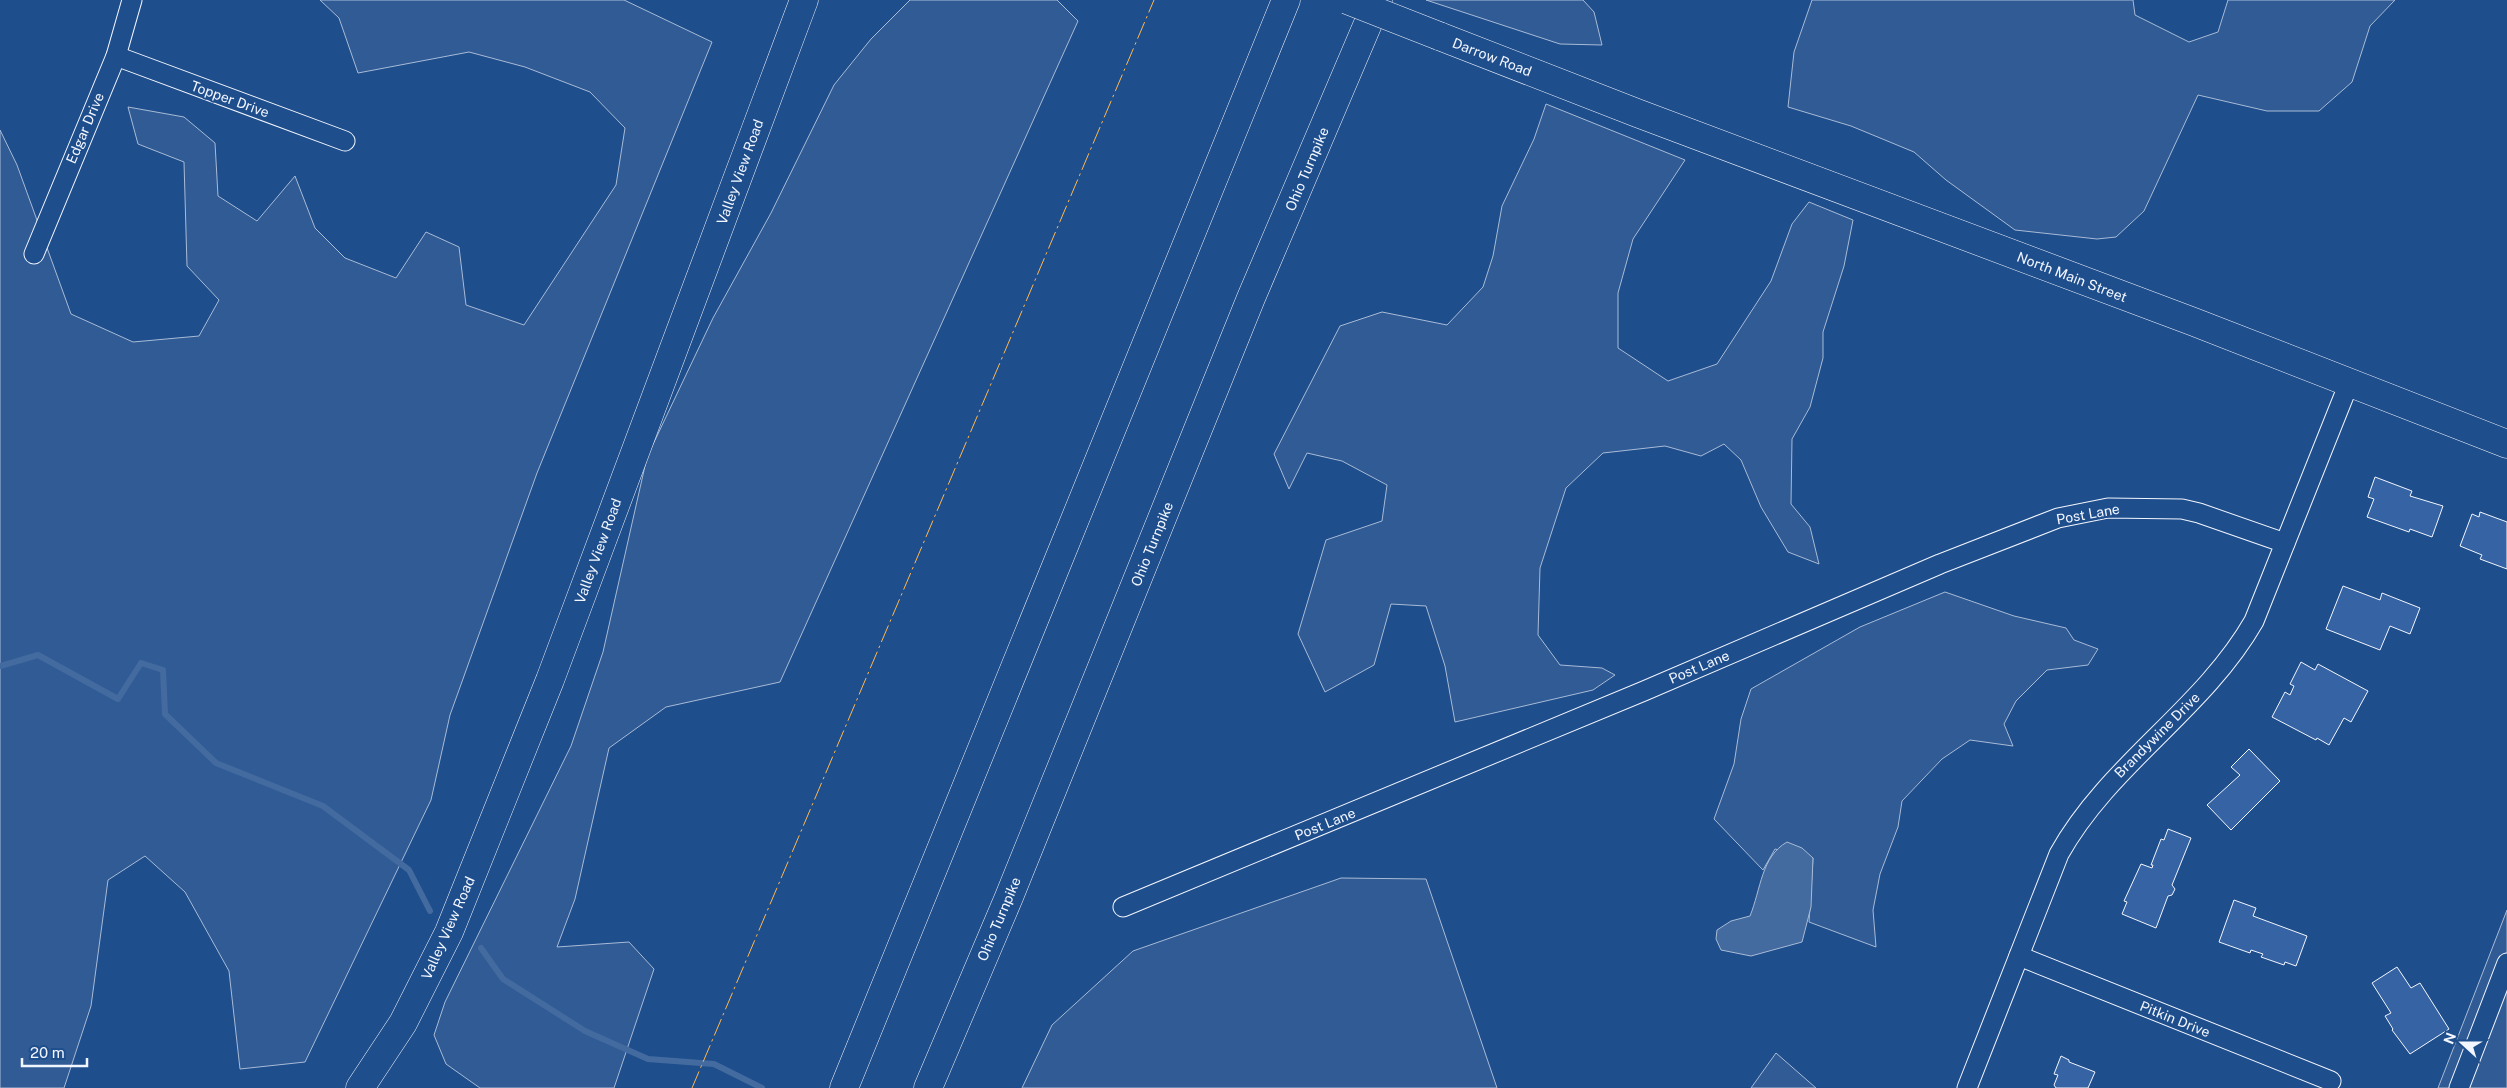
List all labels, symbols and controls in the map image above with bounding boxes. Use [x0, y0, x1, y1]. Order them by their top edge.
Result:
street label: Darrow Road [1450, 35, 1534, 79]
street label: Topper Drive [189, 77, 271, 121]
street label: Edgar Drive [63, 90, 107, 166]
street label: Valley View Road [714, 117, 766, 227]
street label: Ohio Turnpike [1282, 125, 1332, 213]
street label: North Main Street [2015, 249, 2129, 305]
street label: Valley View Road [572, 496, 624, 606]
street label: Ohio Turnpike [1128, 499, 1176, 589]
street label: Post Lane [2055, 501, 2121, 527]
street label: Post Lane [1666, 647, 1732, 687]
street label: Brandywine Drive [2111, 689, 2203, 781]
street label: Post Lane [1292, 805, 1358, 843]
street label: Valley View Road [418, 874, 478, 982]
street label: Ohio Turnpike [974, 875, 1024, 963]
street label: Pitkin Drive [2138, 998, 2212, 1040]
north arrow [2437, 1018, 2487, 1068]
text: N [2440, 1030, 2459, 1046]
scale bar [22, 1036, 88, 1068]
text: 20 m [30, 1044, 65, 1061]

